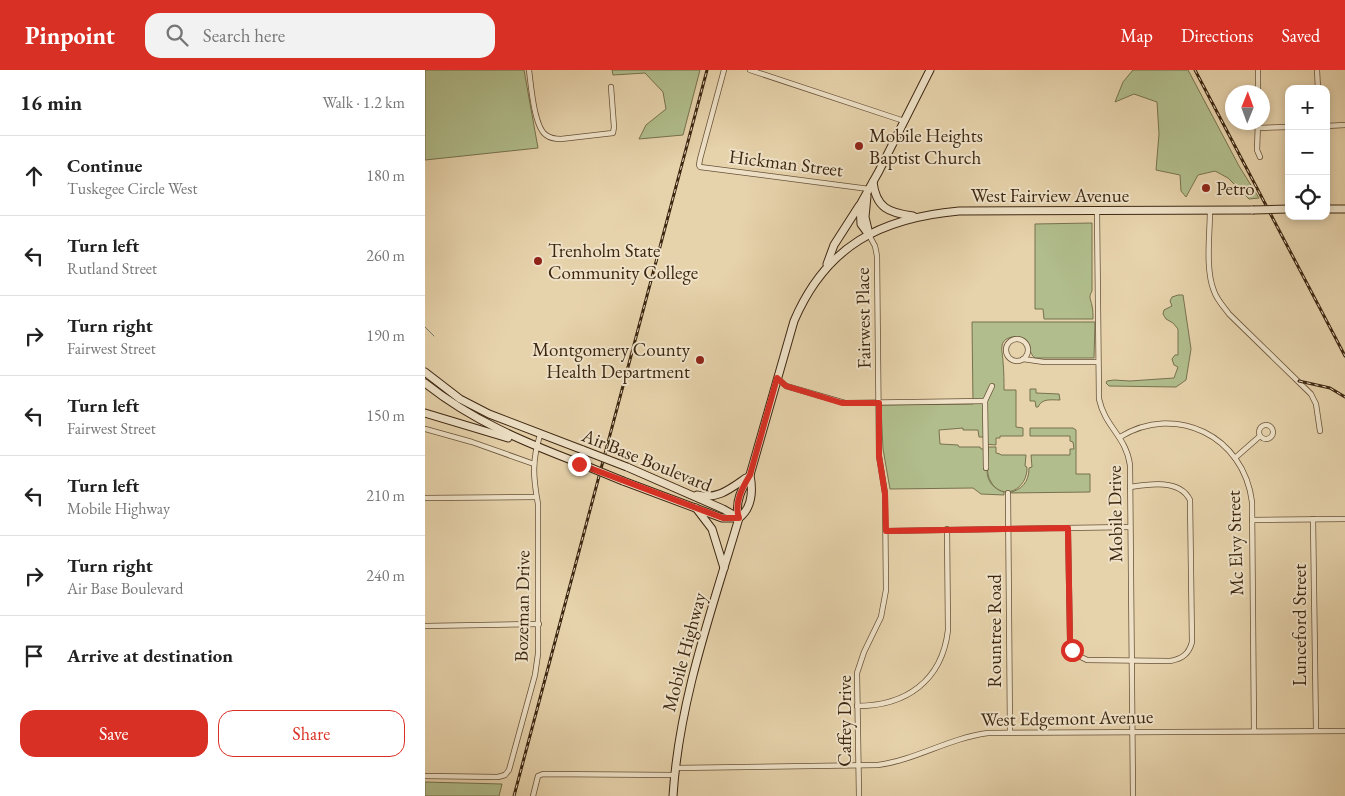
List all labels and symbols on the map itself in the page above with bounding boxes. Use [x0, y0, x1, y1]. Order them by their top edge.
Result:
north arrow [1225, 85, 1270, 130]
place label: Mobile Heights Baptist Church [869, 123, 983, 170]
marker: Mobile Heights Baptist Church [853, 140, 865, 152]
street label: Hickman Street [728, 144, 844, 182]
place label: Petro [1216, 176, 1255, 201]
marker: Petro [1200, 182, 1212, 194]
street label: West Fairview Avenue [971, 183, 1129, 208]
place label: Trenholm State Community College [548, 238, 698, 285]
marker: Trenholm State Community College [532, 255, 544, 267]
street label: Fairwest Place [850, 267, 876, 369]
place label: Montgomery County Health Department [532, 337, 691, 384]
marker: Montgomery County Health Department [694, 354, 706, 366]
street label: Air Base Boulevard [577, 422, 716, 498]
route end [568, 453, 591, 476]
street label: Mobile Drive [1102, 465, 1128, 563]
street label: Mc Elvy Street [1221, 490, 1249, 596]
street label: Bozeman Drive [509, 550, 535, 662]
street label: Lunceford Street [1287, 564, 1312, 686]
street label: Rountree Road [982, 574, 1007, 688]
street label: Mobile Highway [656, 589, 712, 714]
route start [1061, 639, 1084, 662]
street label: Caffey Drive [832, 675, 857, 767]
street label: West Edgemont Avenue [980, 704, 1154, 732]

